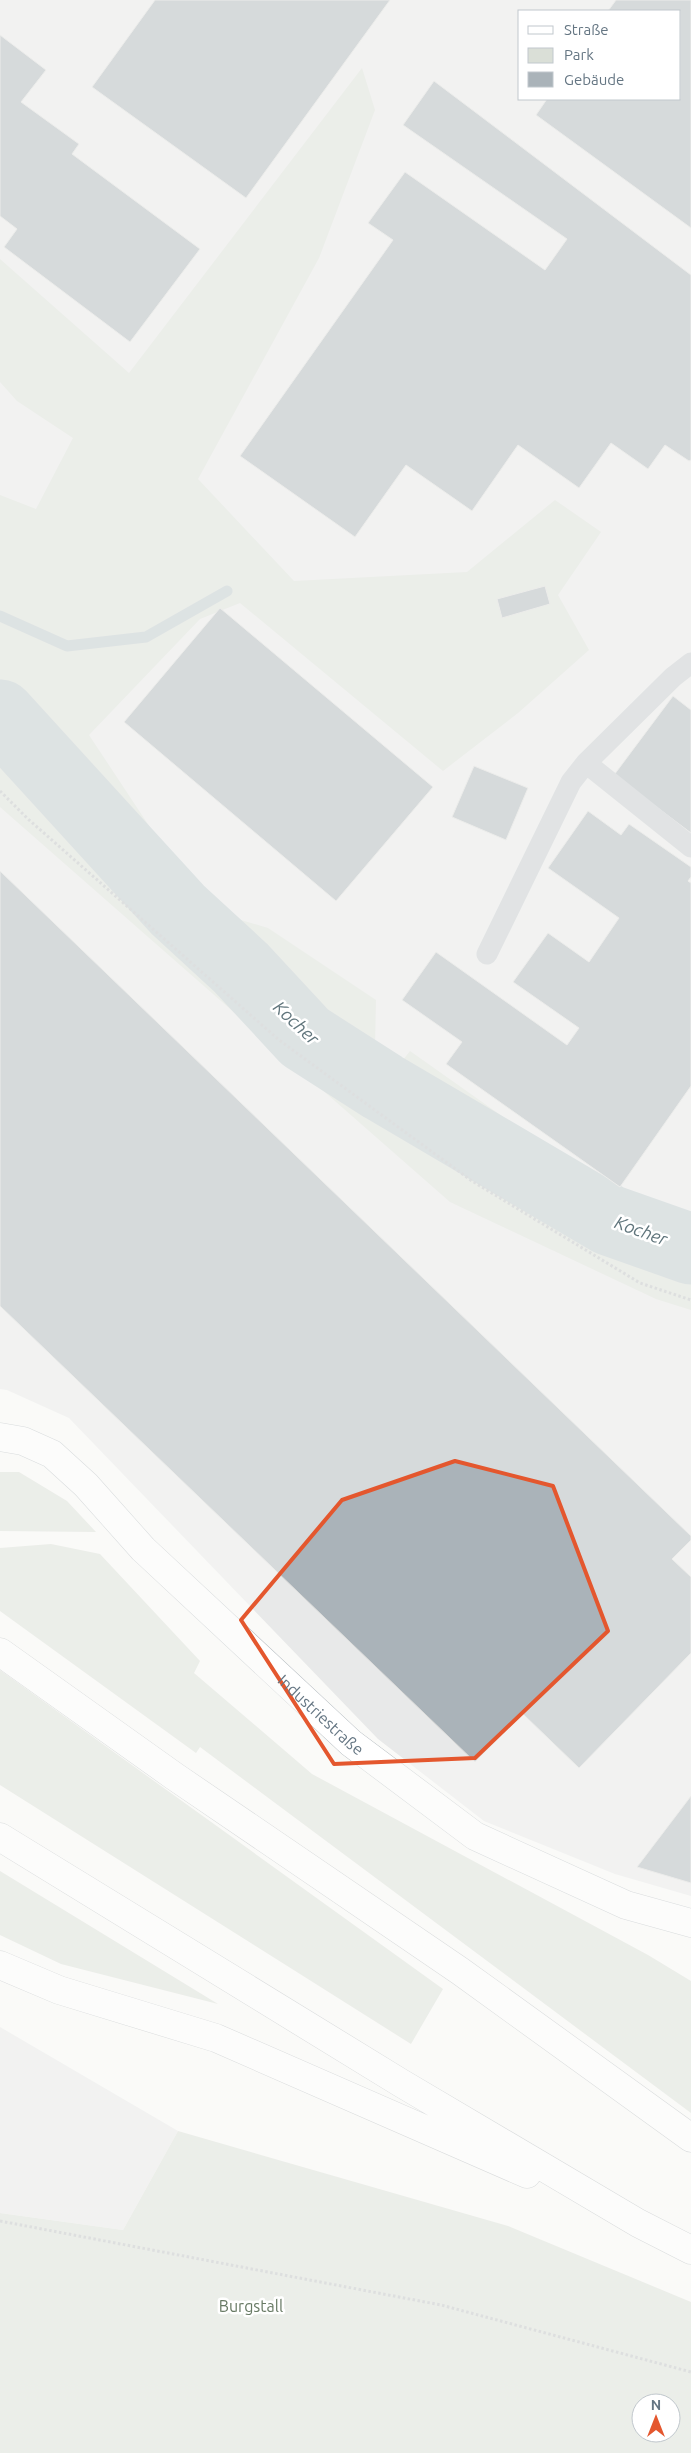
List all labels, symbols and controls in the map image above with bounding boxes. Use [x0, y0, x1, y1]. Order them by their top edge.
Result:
legend [518, 10, 681, 100]
text: Straße [564, 21, 608, 38]
text: Park [564, 46, 594, 63]
text: Gebäude [564, 71, 624, 88]
water label: Kocher [270, 996, 324, 1049]
water label: Kocher [612, 1211, 671, 1249]
street label: Industriestraße [275, 1671, 367, 1758]
park label: Burgstall [219, 2297, 283, 2315]
north arrow [631, 2393, 681, 2443]
text: N [651, 2397, 661, 2413]

